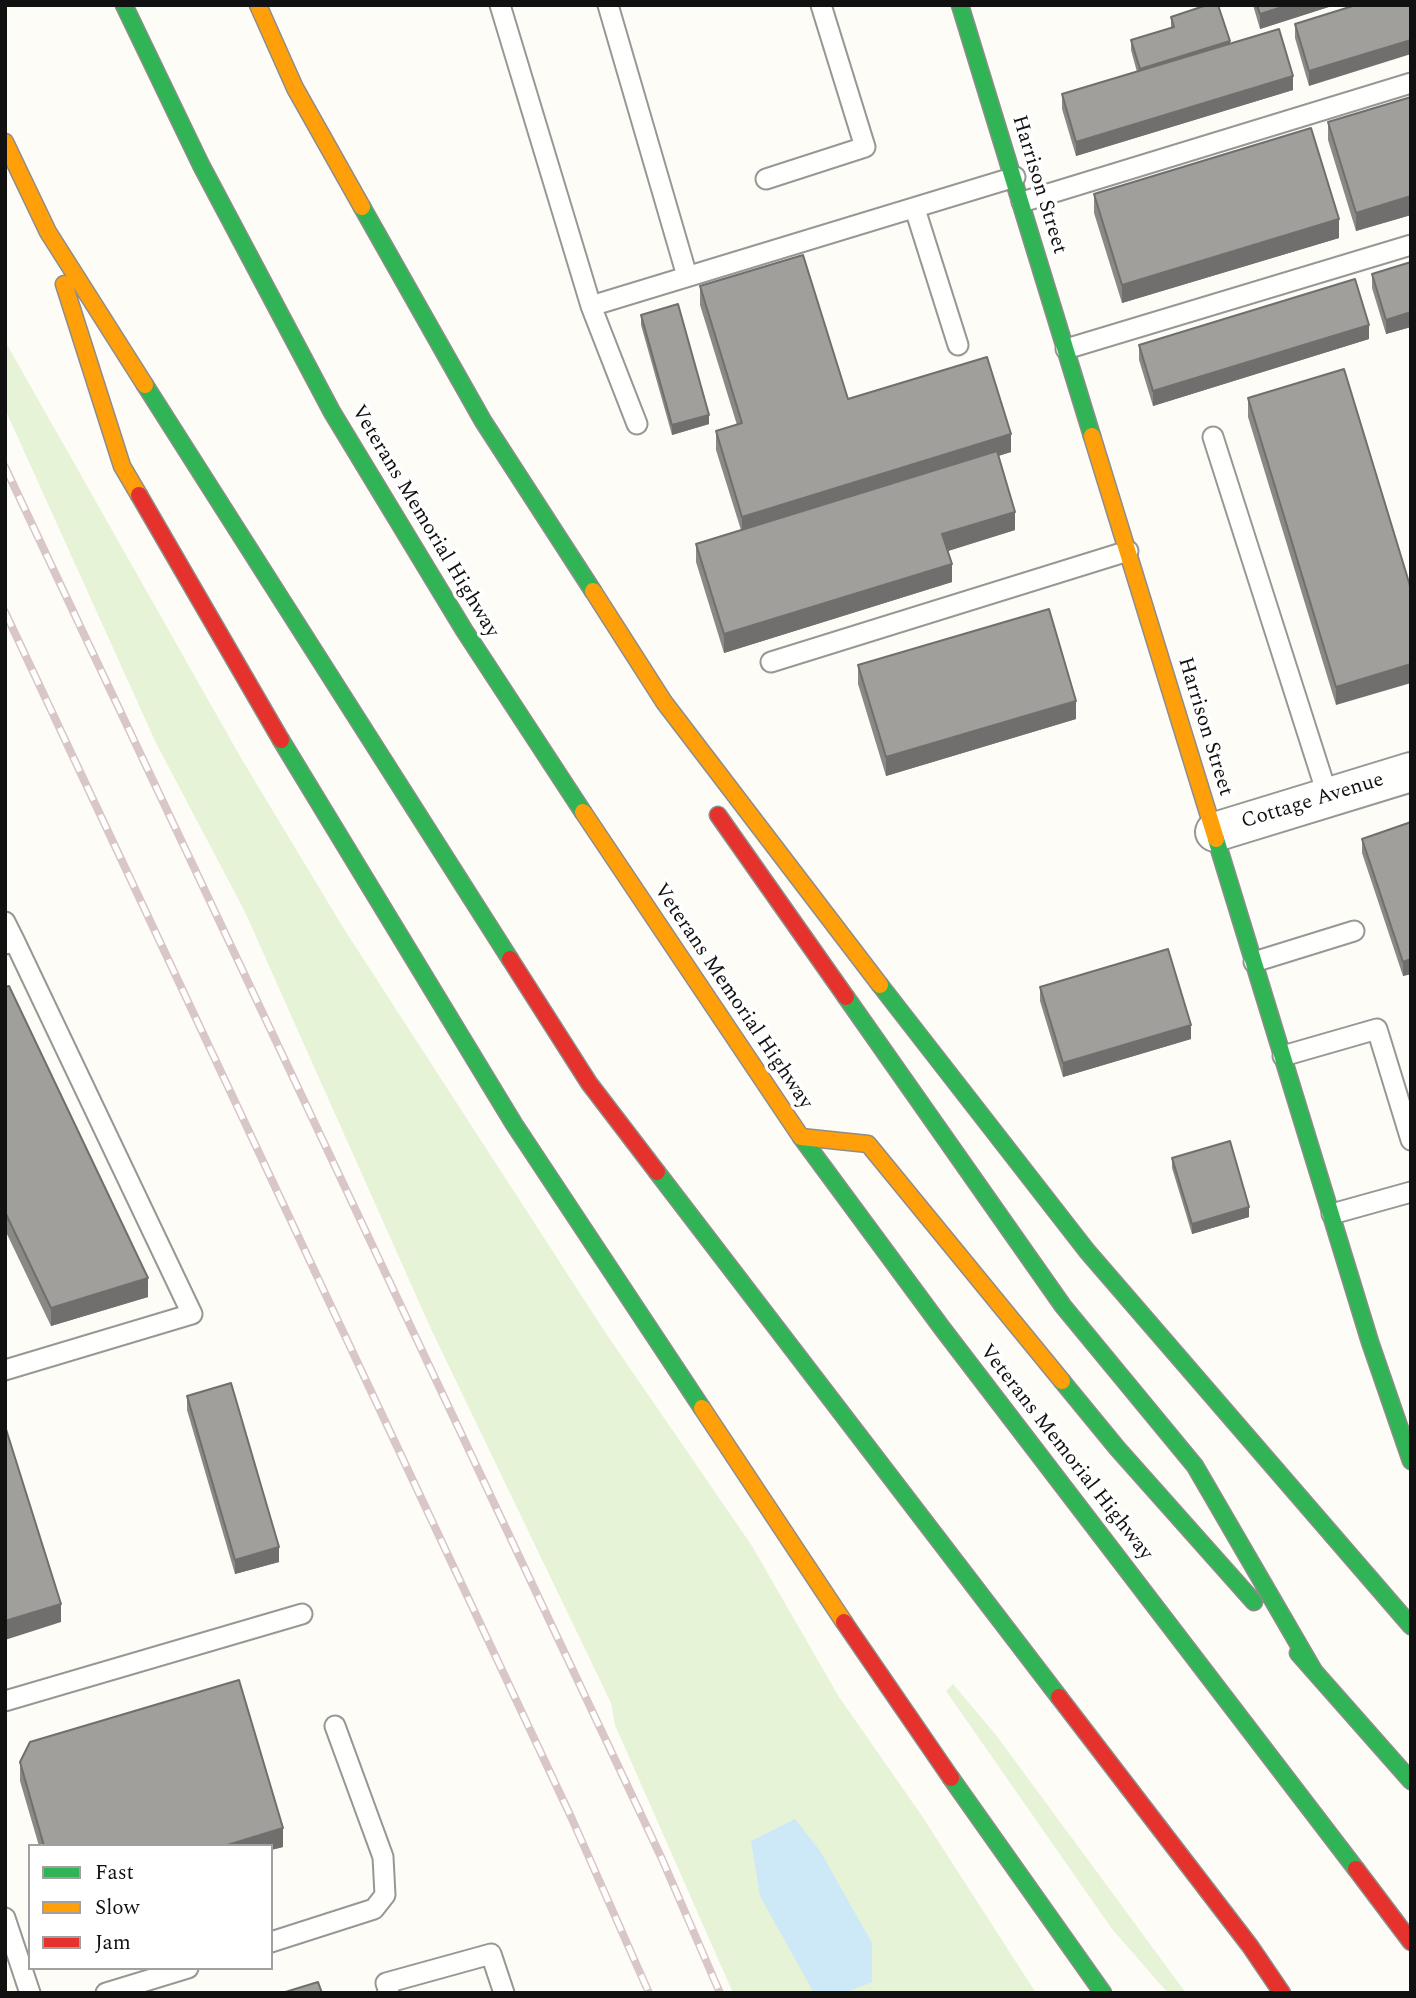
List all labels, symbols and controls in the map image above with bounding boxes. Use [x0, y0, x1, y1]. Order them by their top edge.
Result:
street label: Harrison Street [1005, 113, 1071, 257]
street label: Veterans Memorial Highway [345, 401, 503, 643]
street label: Harrison Street [1171, 655, 1237, 799]
street label: Cottage Avenue [1239, 768, 1387, 836]
street label: Veterans Memorial Highway [647, 879, 817, 1115]
street label: Veterans Memorial Highway [973, 1340, 1157, 1566]
legend [28, 1844, 273, 1970]
text: Fast [95, 1857, 134, 1889]
text: Slow [95, 1892, 139, 1924]
text: Jam [95, 1927, 131, 1959]

